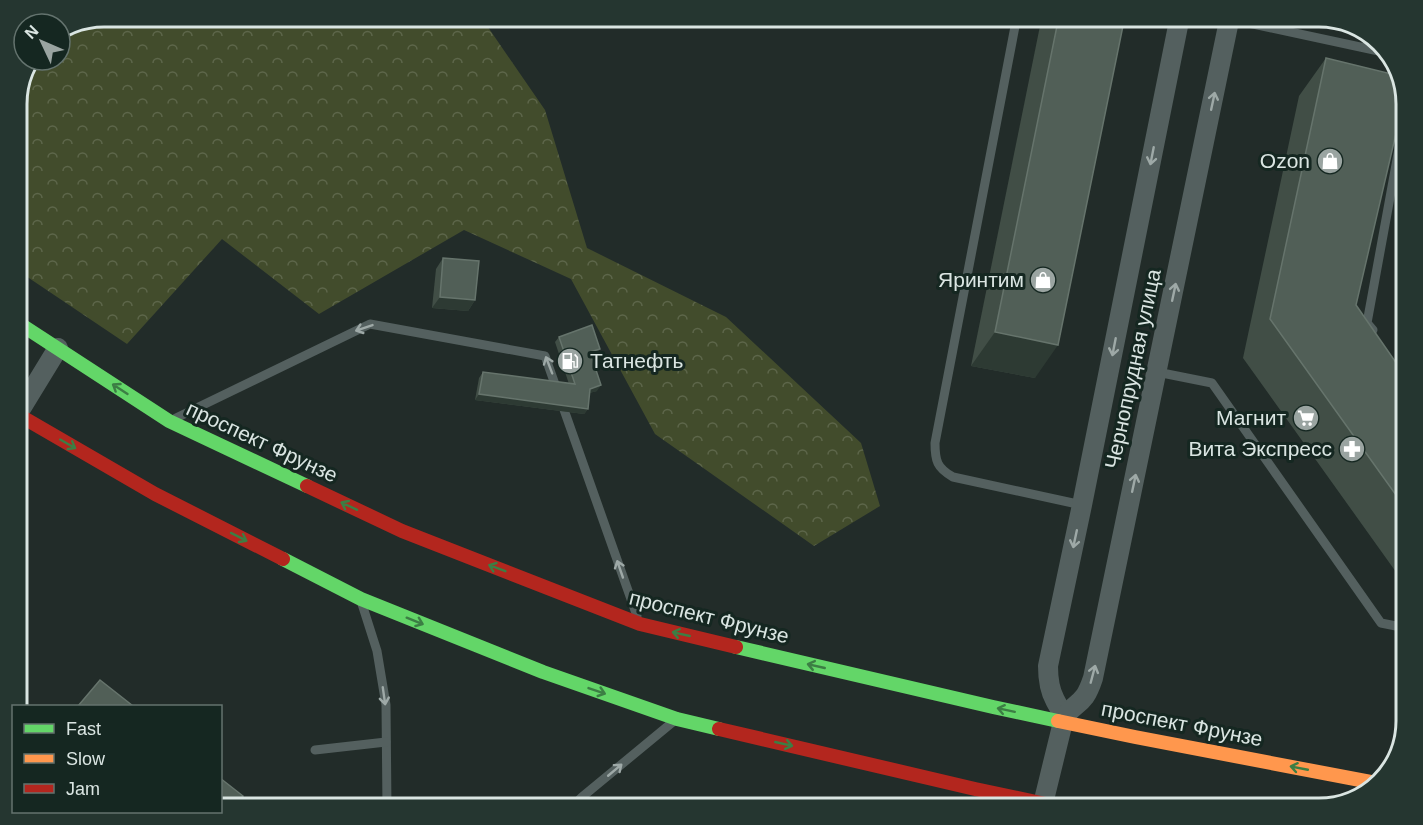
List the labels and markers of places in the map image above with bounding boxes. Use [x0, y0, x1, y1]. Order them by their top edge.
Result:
shop icon: Ozon [1315, 146, 1345, 176]
place label: Ozon [1260, 149, 1310, 172]
shop icon: Яринтим [1028, 265, 1058, 295]
place label: Яринтим [938, 268, 1024, 291]
fuel station icon: Татнефть [555, 346, 585, 376]
place label: Татнефть [590, 349, 683, 372]
supermarket icon: Магнит [1291, 403, 1321, 433]
place label: Магнит [1216, 406, 1286, 429]
pharmacy icon: Вита Экспресс [1337, 434, 1367, 464]
place label: Вита Экспресс [1189, 437, 1332, 460]

